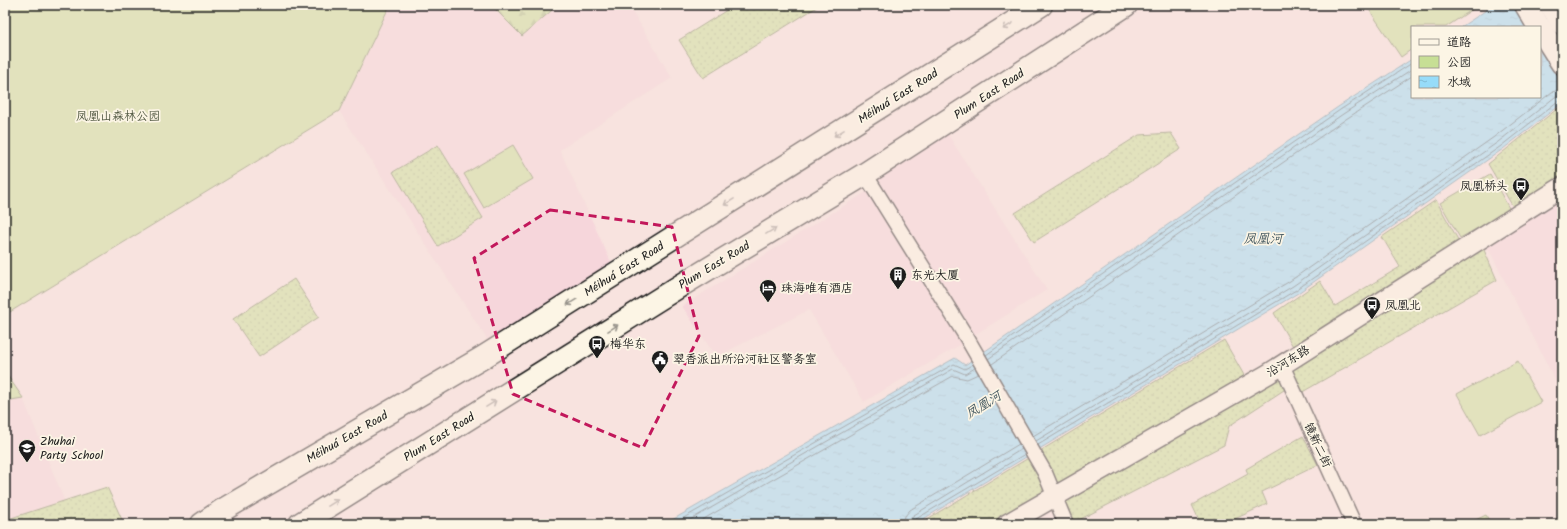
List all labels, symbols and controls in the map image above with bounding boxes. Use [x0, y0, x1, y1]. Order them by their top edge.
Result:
one-way arrow [1003, 22, 1014, 30]
legend [1411, 26, 1541, 98]
text: 道路 [1447, 33, 1471, 52]
text: 公园 [1447, 53, 1471, 72]
street label: Méihuá East Road [854, 64, 943, 129]
street label: Plum East Road [950, 64, 1029, 124]
text: 水域 [1447, 73, 1471, 92]
park label: 凤凰山森林公园 [76, 107, 160, 126]
one-way arrow [833, 129, 845, 137]
bus stop icon: 凤凰桥头 [1511, 176, 1531, 201]
place label: 凤凰桥头 [1460, 177, 1508, 196]
one-way arrow [724, 198, 735, 206]
one-way arrow [765, 226, 777, 234]
water label: 凤凰河 [1243, 229, 1284, 250]
street label: Plum East Road [675, 236, 755, 294]
street label: Méihuá East Road [580, 237, 669, 302]
building icon: 东光大厦 [888, 265, 908, 290]
place label: 东光大厦 [911, 266, 959, 285]
hotel icon: 珠海唯有酒店 [758, 278, 778, 303]
place label: 珠海唯有酒店 [781, 279, 853, 298]
bus stop icon: 凤凰北 [1362, 295, 1382, 320]
place label: 凤凰北 [1385, 296, 1421, 315]
one-way arrow [566, 298, 578, 306]
one-way arrow [607, 324, 618, 332]
bus stop icon: 梅华东 [587, 334, 607, 359]
place label: 梅华东 [610, 335, 646, 354]
street label: 沿河东路 [1263, 341, 1314, 382]
public building icon: 翠香派出所沿河社区警务室 [650, 349, 670, 374]
place label: 翠香派出所沿河社区警务室 [673, 350, 817, 369]
water label: 凤凰河 [962, 385, 1008, 425]
one-way arrow [485, 400, 497, 408]
street label: Méihuá East Road [303, 406, 393, 469]
street label: Plum East Road [400, 407, 479, 467]
street label: 镜新二街 [1299, 419, 1336, 471]
place label: Zhuhai Party School [40, 432, 103, 465]
school or university icon: Zhuhai Party School [17, 438, 37, 463]
one-way arrow [327, 499, 339, 507]

